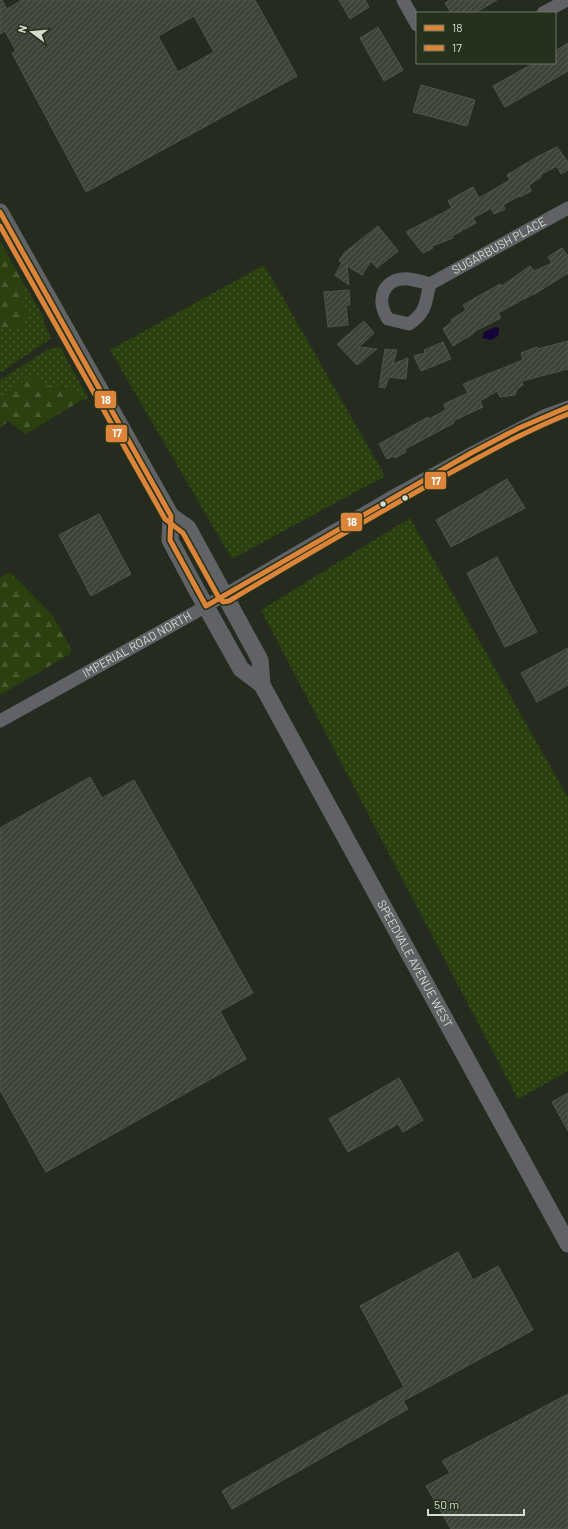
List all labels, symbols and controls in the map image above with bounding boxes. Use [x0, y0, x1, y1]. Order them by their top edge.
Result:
north arrow [12, 12, 52, 52]
legend [416, 12, 556, 64]
text: 18 [452, 20, 462, 34]
text: N [15, 24, 29, 34]
text: 17 [452, 40, 462, 54]
street label: SUGARBUSH PLACE [449, 214, 548, 277]
line badge: 18 [94, 390, 117, 409]
text: 18 [101, 393, 111, 406]
line badge: 17 [105, 424, 128, 443]
text: 17 [112, 426, 122, 439]
line badge: 17 [424, 471, 447, 490]
text: 17 [431, 474, 441, 487]
unlabelled marker [400, 493, 410, 503]
unlabelled marker [378, 499, 388, 509]
line badge: 18 [340, 512, 363, 532]
text: 18 [347, 515, 357, 528]
street label: IMPERIAL ROAD NORTH [80, 608, 194, 680]
street label: SPEEDVALE AVENUE WEST [375, 897, 456, 1030]
scale bar [428, 1491, 524, 1517]
text: 50 m [434, 1497, 459, 1511]

